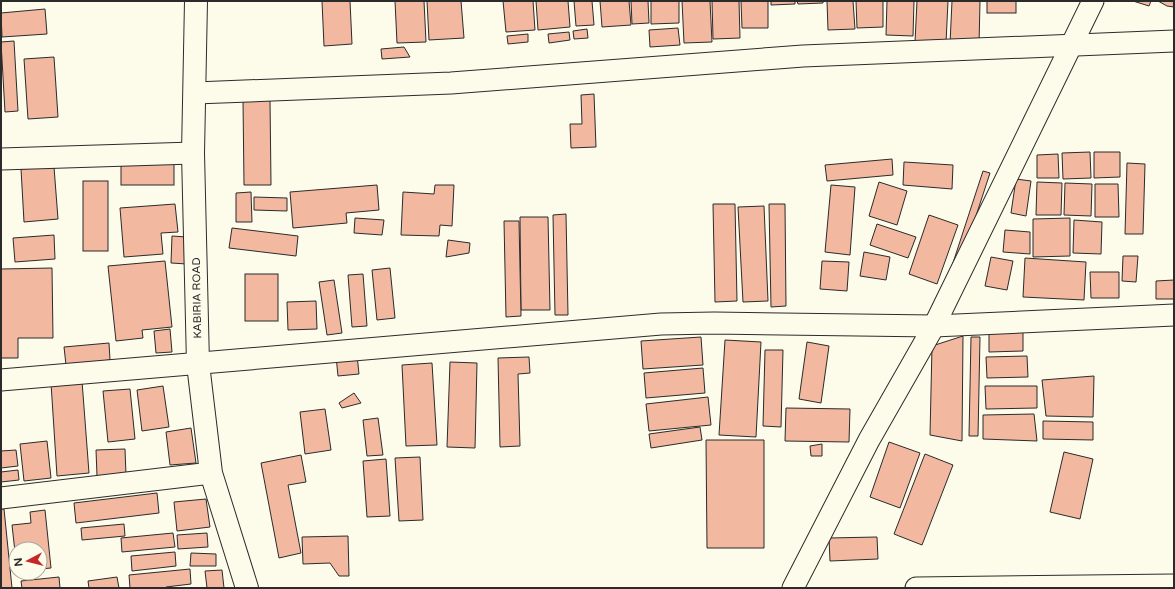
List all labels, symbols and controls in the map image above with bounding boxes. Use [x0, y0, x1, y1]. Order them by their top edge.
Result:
street label: KABIRIA ROAD [190, 257, 204, 339]
north arrow [8, 541, 48, 581]
text: N [12, 557, 26, 567]

